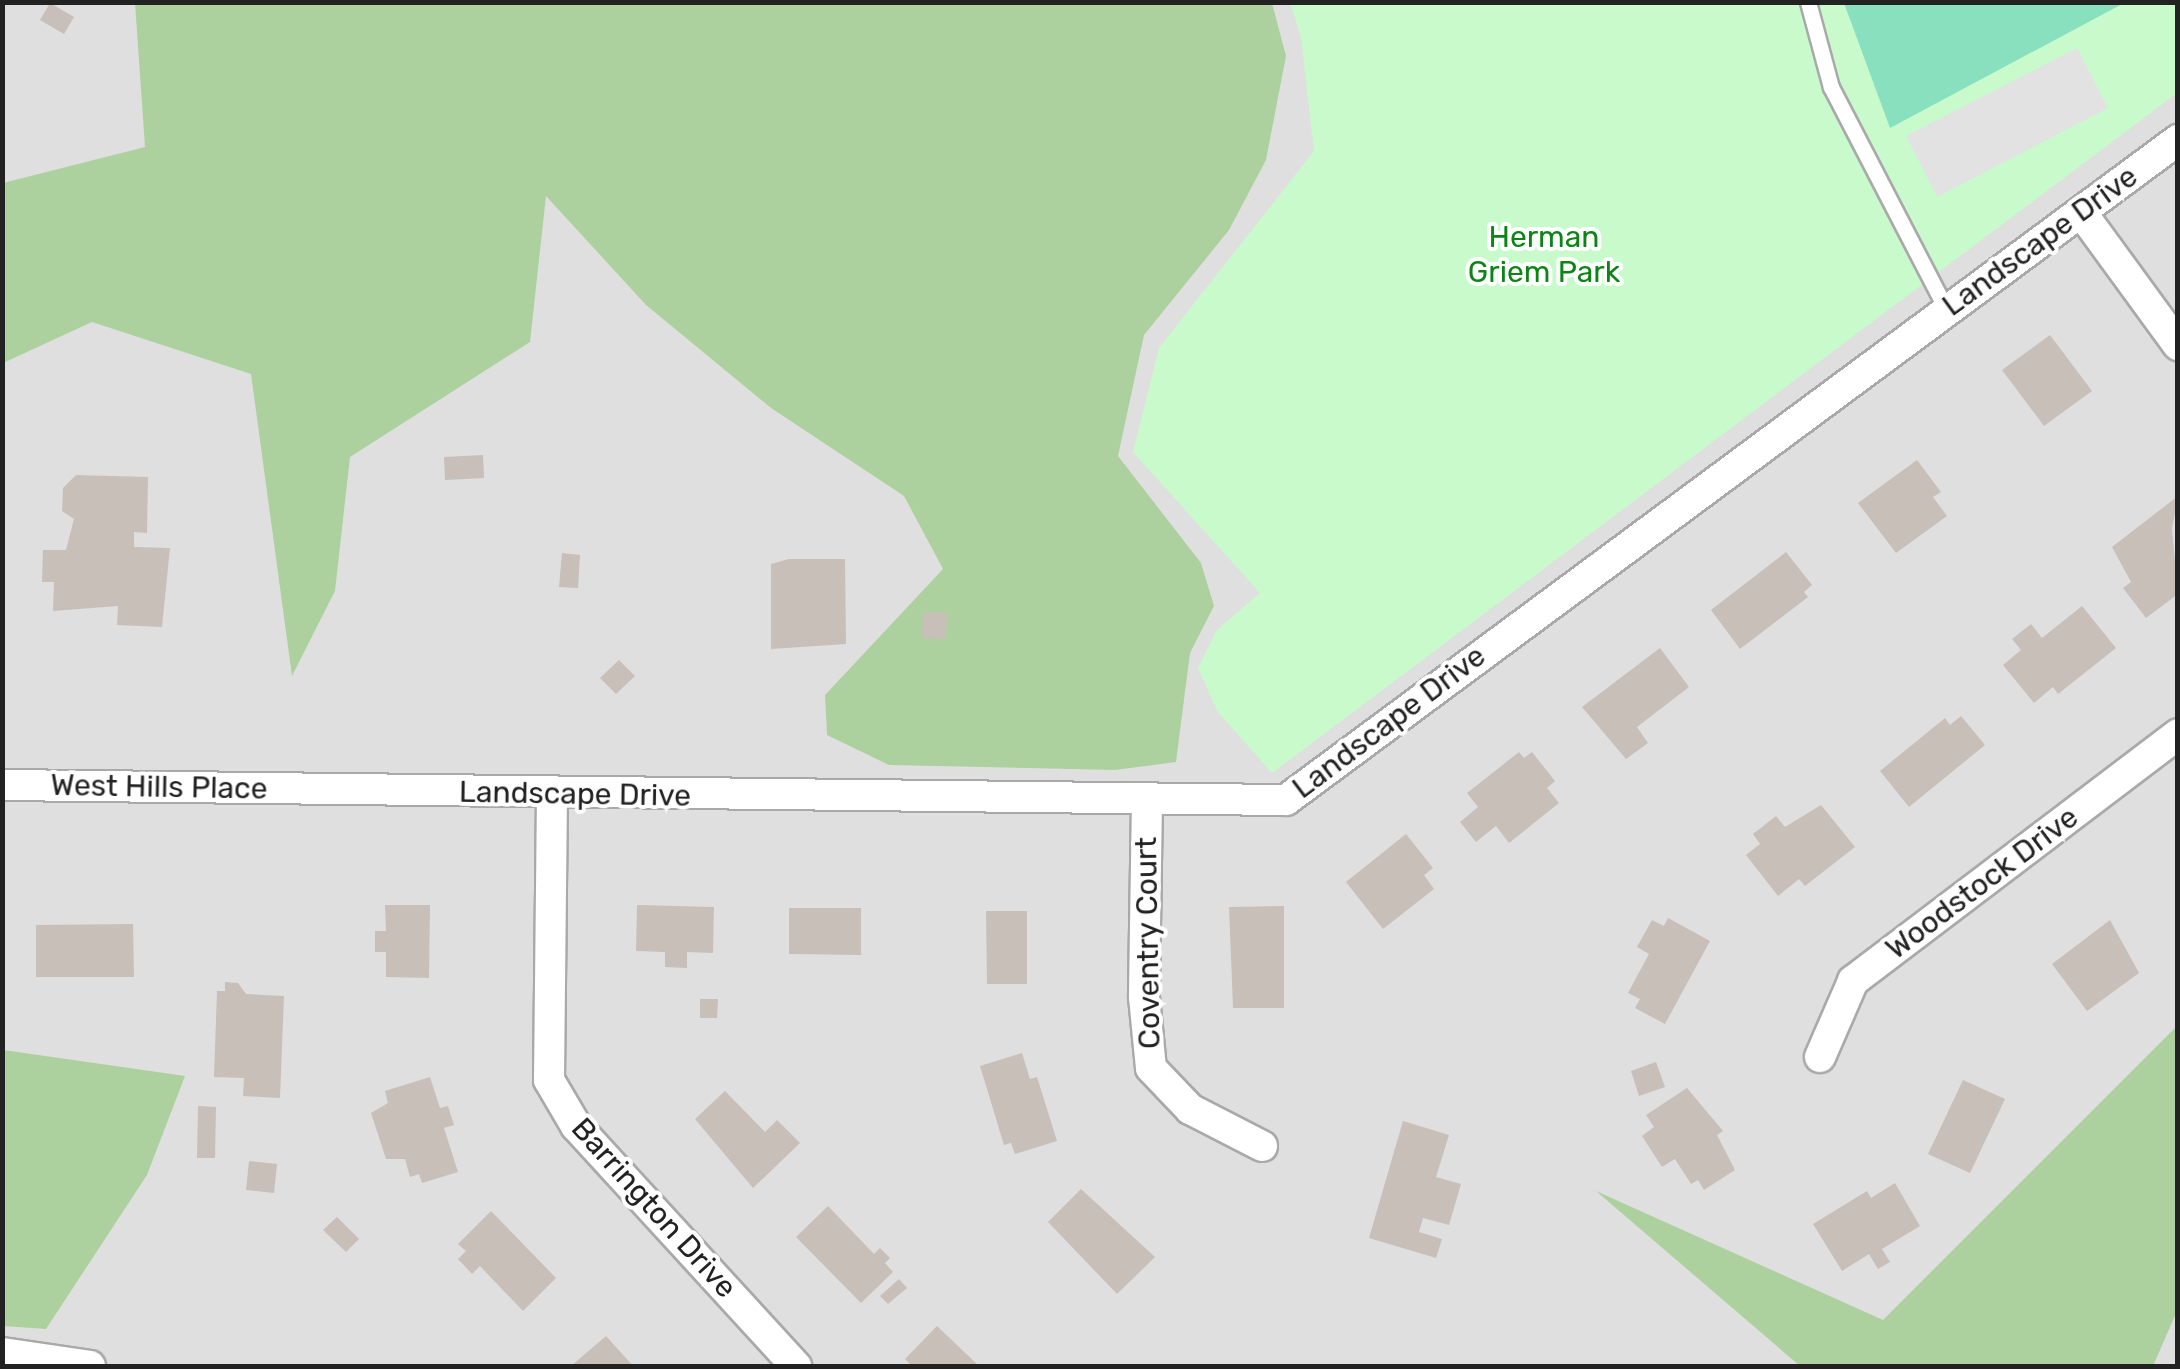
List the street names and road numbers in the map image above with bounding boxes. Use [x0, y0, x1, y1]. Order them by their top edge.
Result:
street label: Landscape Drive [1936, 158, 2144, 324]
street label: Landscape Drive [1285, 638, 1493, 806]
street label: West Hills Place [50, 767, 268, 807]
street label: Landscape Drive [459, 774, 691, 814]
street label: Woodstock Drive [1879, 799, 2085, 967]
street label: Coventry Court [1128, 836, 1168, 1050]
street label: Barrington Drive [564, 1111, 744, 1305]

